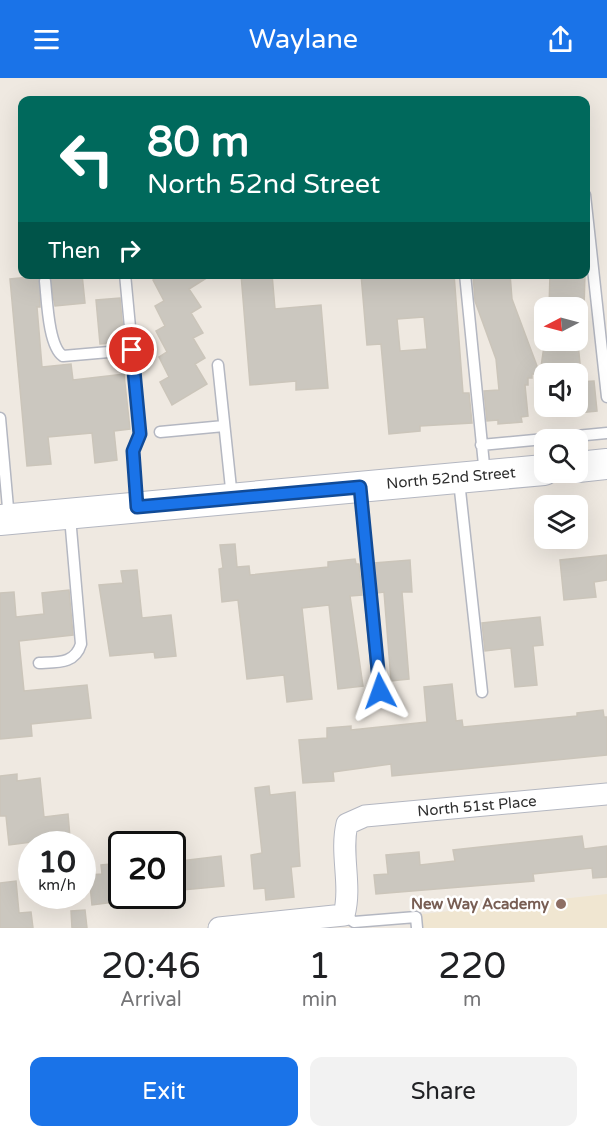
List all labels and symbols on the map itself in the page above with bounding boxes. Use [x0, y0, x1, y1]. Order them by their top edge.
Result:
north arrow [534, 297, 588, 351]
pin [106, 324, 157, 375]
street label: North 52nd Street [386, 463, 517, 493]
position arrow [348, 659, 412, 723]
street label: North 51st Place [417, 792, 537, 820]
speed limit sign: 20 [108, 831, 186, 909]
place label: New Way Academy [411, 895, 549, 914]
marker: New Way Academy [554, 897, 568, 911]

